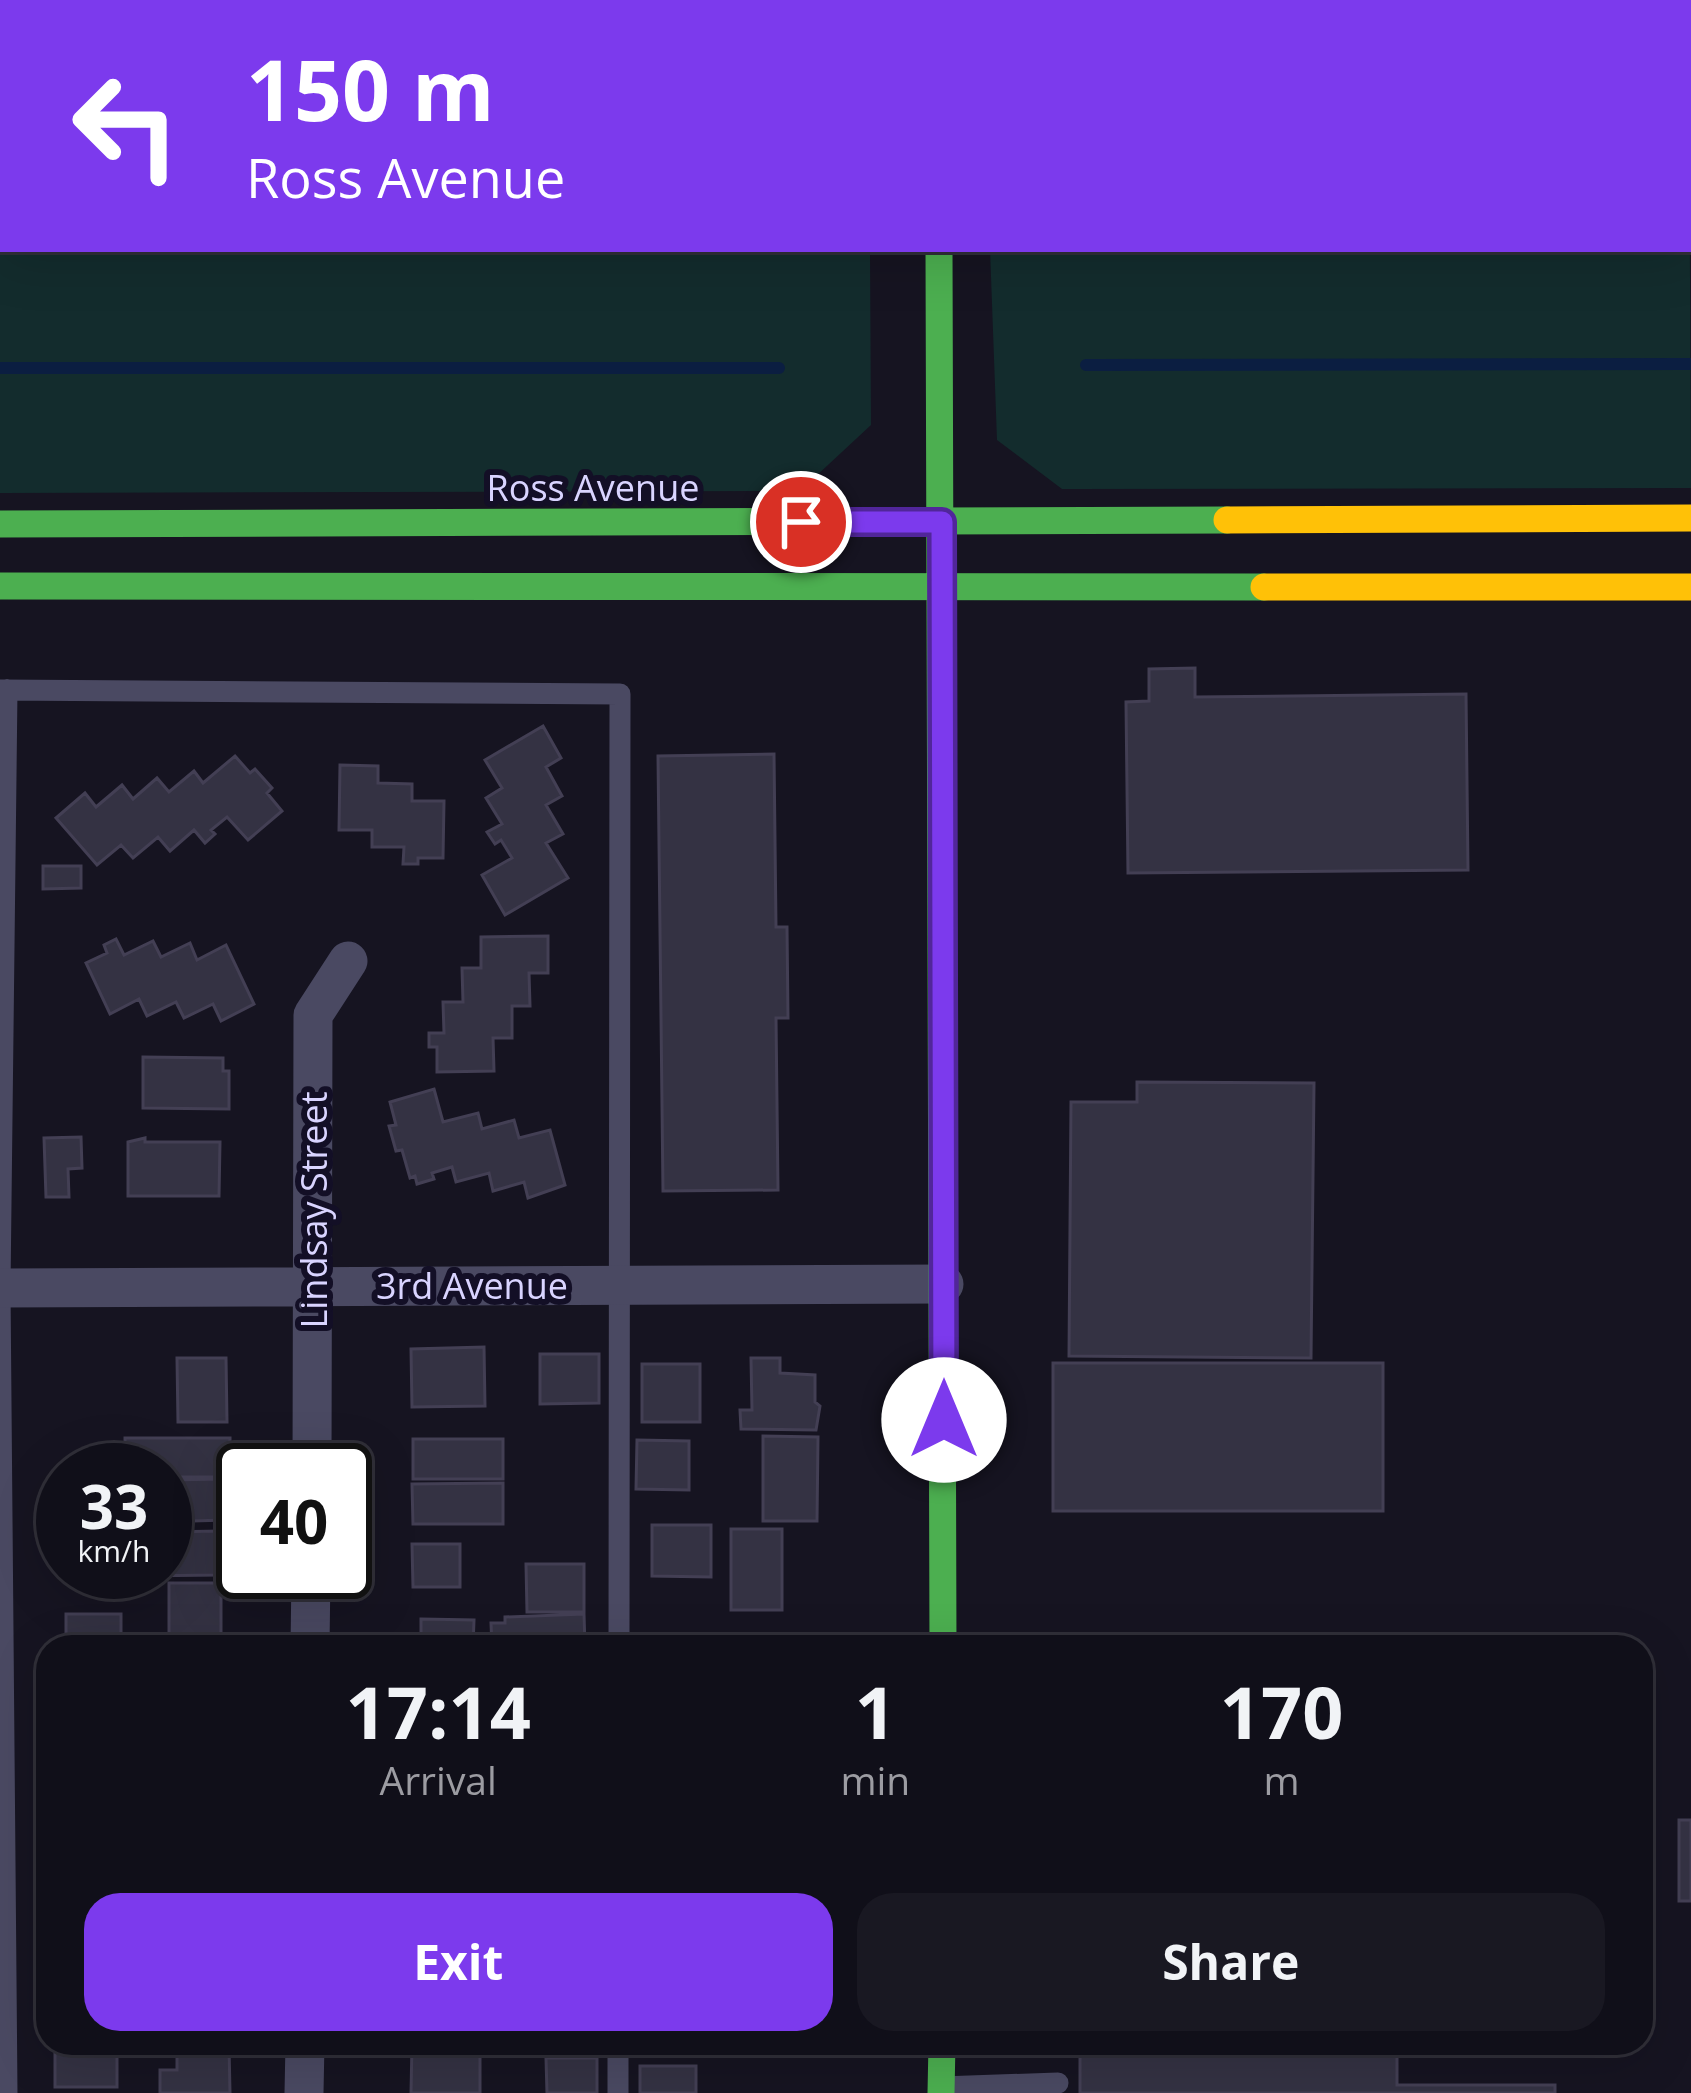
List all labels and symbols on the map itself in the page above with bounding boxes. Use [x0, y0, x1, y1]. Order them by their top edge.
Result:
street label: Ross Avenue [487, 463, 699, 512]
pin [750, 471, 852, 573]
street label: Lindsay Street [289, 1091, 338, 1329]
street label: 3rd Avenue [376, 1261, 568, 1310]
position arrow [881, 1357, 1007, 1483]
speed limit sign: 40 [216, 1443, 372, 1599]

